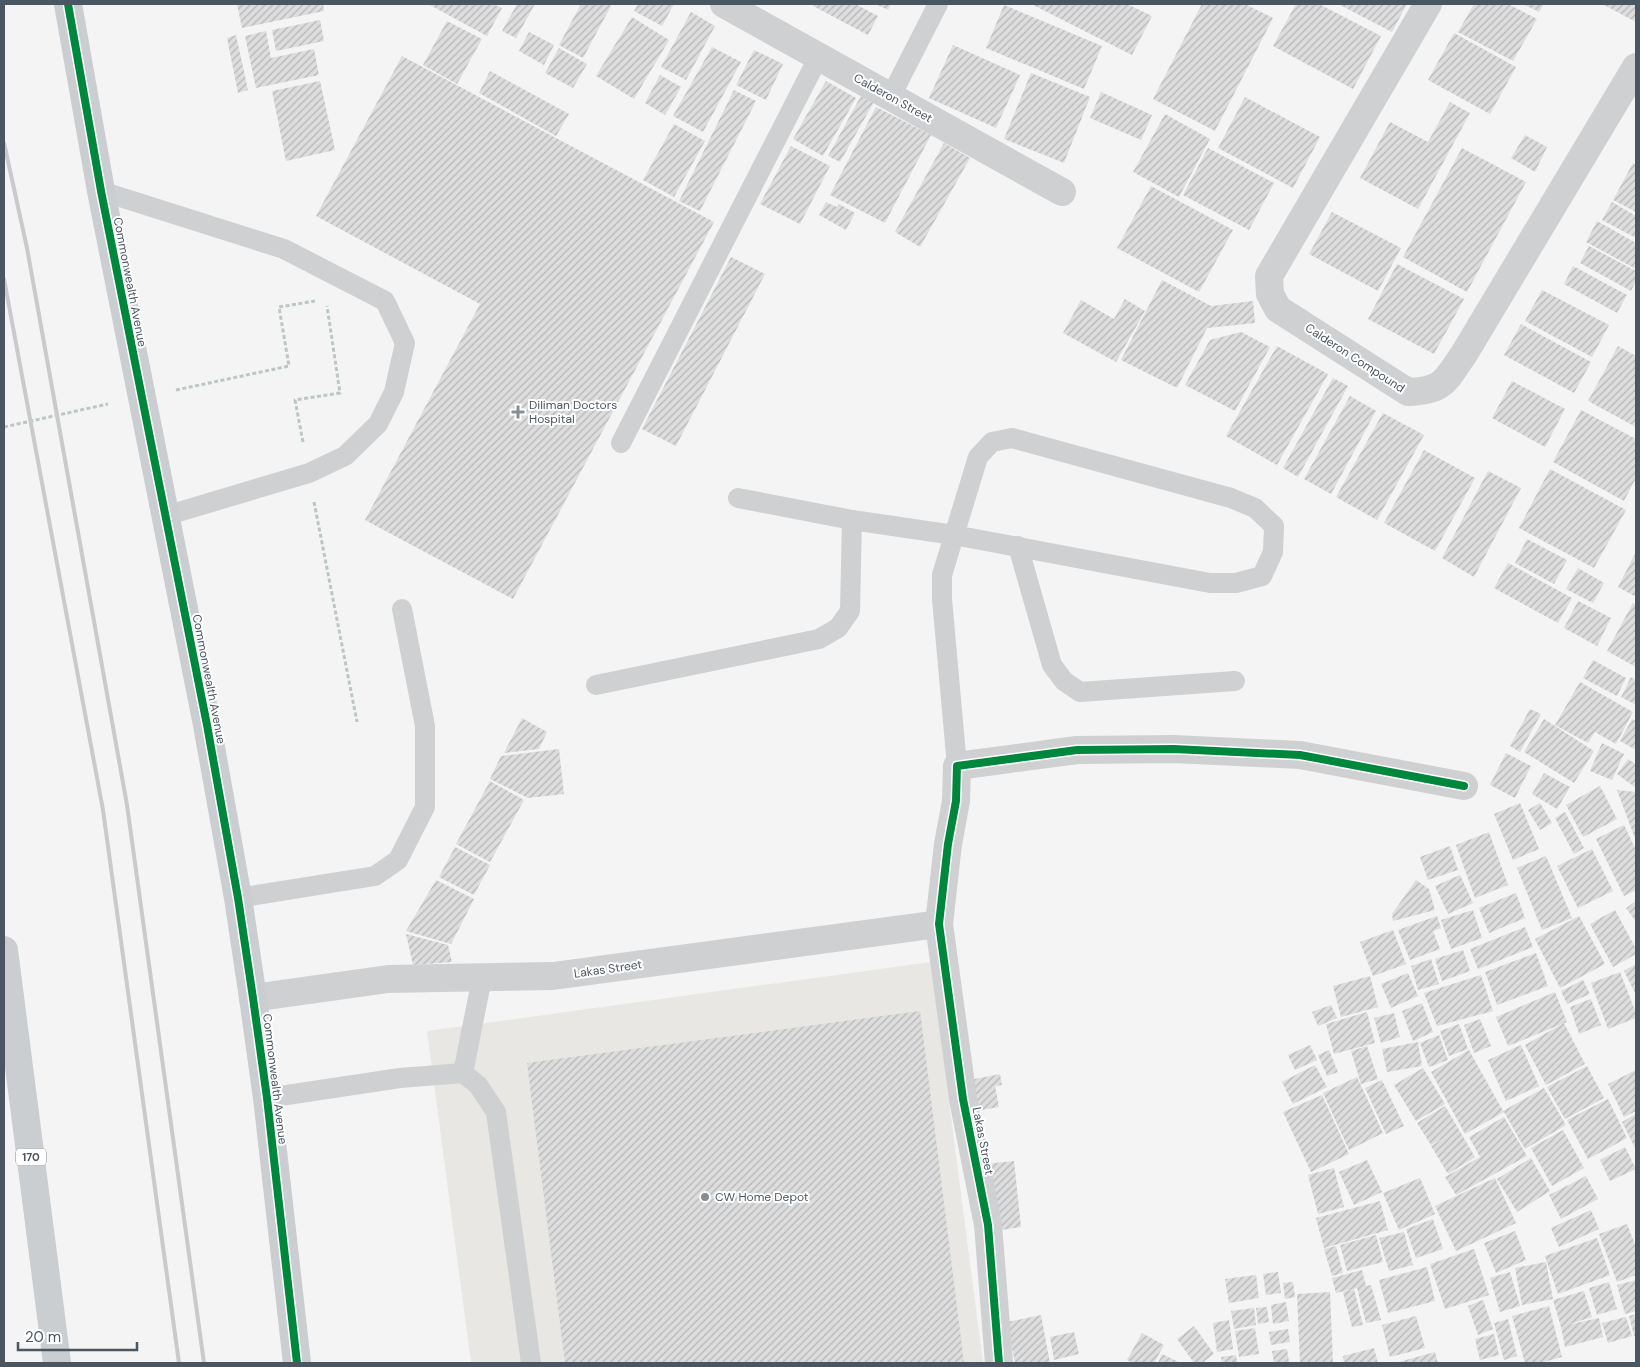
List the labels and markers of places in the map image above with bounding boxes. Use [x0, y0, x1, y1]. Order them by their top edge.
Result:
place label: Diliman Doctors Hospital [529, 397, 617, 427]
marker: Diliman Doctors Hospital [511, 405, 525, 419]
place label: CW Home Depot [715, 1189, 809, 1205]
marker: CW Home Depot [699, 1191, 711, 1203]

